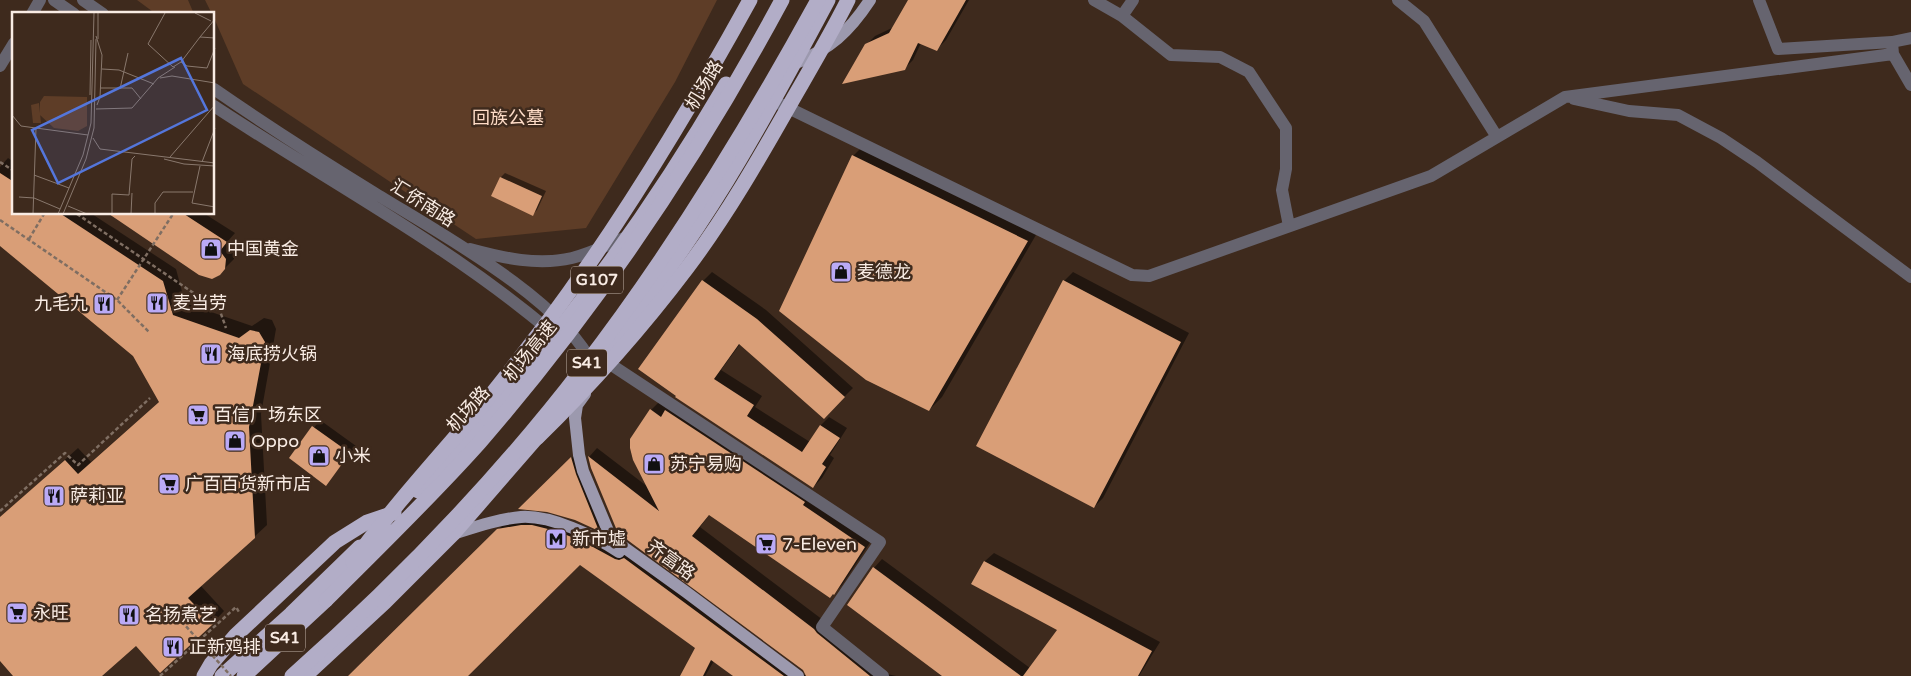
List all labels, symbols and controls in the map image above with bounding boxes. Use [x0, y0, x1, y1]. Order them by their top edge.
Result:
inset map [12, 12, 215, 215]
street label: 机场路 [681, 56, 727, 114]
park label: 回族公墓 [472, 107, 544, 129]
street label: 汇侨南路 [387, 175, 459, 231]
shop icon: 中国黄金 [199, 237, 223, 261]
place label: 中国黄金 [227, 238, 299, 260]
shop icon: 麦德龙 [829, 260, 853, 284]
place label: 麦德龙 [857, 261, 911, 283]
road number: G107 [571, 266, 623, 294]
restaurant icon: 麦当劳 [145, 291, 169, 315]
restaurant icon: 九毛九 [92, 292, 116, 316]
place label: 麦当劳 [173, 292, 227, 314]
place label: 九毛九 [34, 293, 88, 315]
street label: 机场高速 [499, 316, 561, 386]
restaurant icon: 海底捞火锅 [199, 342, 223, 366]
place label: 海底捞火锅 [227, 343, 317, 365]
road number: S41 [567, 349, 607, 376]
street label: 机场路 [442, 382, 494, 436]
supermarket icon: 百信广场东区 [186, 403, 210, 427]
place label: 百信广场东区 [214, 404, 322, 426]
shop icon: Oppo [223, 429, 247, 453]
place label: Oppo [251, 430, 299, 452]
shop icon: 小米 [307, 444, 331, 468]
place label: 小米 [335, 445, 371, 467]
shop icon: 苏宁易购 [642, 452, 666, 476]
place label: 苏宁易购 [670, 453, 742, 475]
supermarket icon: 广百百货新市店 [157, 472, 181, 496]
place label: 广百百货新市店 [185, 473, 311, 495]
restaurant icon: 萨莉亚 [42, 484, 66, 508]
place label: 萨莉亚 [70, 485, 124, 507]
metro station icon: 新市墟 [544, 527, 568, 551]
place label: 新市墟 [572, 528, 626, 550]
supermarket icon: 7-Eleven [754, 532, 778, 556]
place label: 7-Eleven [782, 533, 857, 555]
street label: 齐富路 [643, 535, 699, 585]
supermarket icon: 永旺 [5, 601, 29, 625]
place label: 永旺 [33, 602, 69, 624]
restaurant icon: 名扬煮艺 [117, 603, 141, 627]
place label: 名扬煮艺 [145, 604, 217, 626]
road number: S41 [265, 624, 305, 651]
restaurant icon: 正新鸡排 [161, 635, 185, 659]
place label: 正新鸡排 [189, 636, 261, 658]

